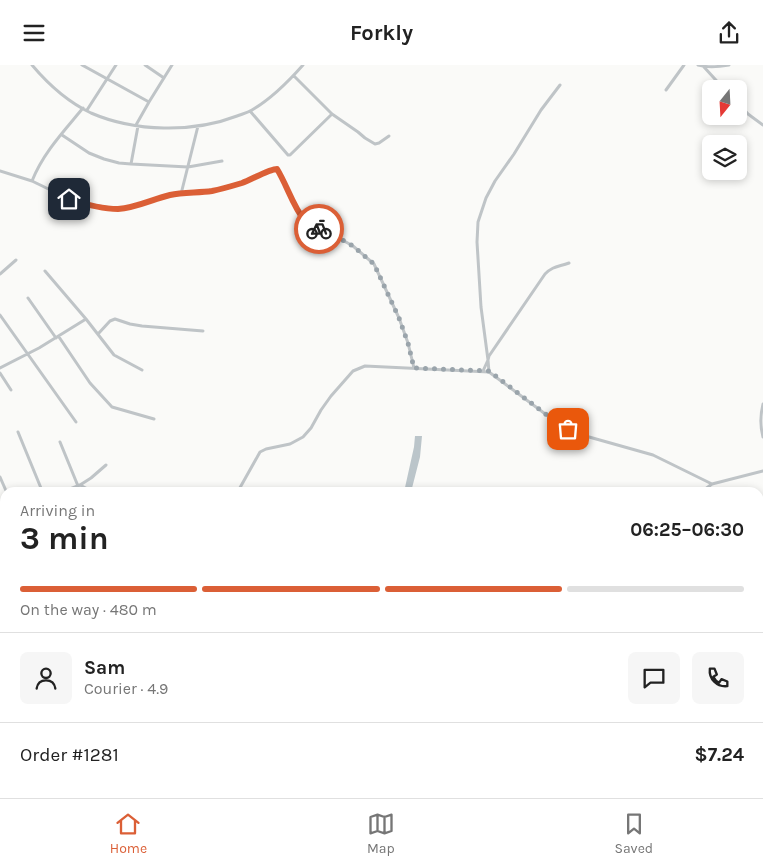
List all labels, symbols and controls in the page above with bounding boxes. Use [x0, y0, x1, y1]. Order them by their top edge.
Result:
icon: menu [20, 19, 48, 47]
icon: share [715, 19, 743, 47]
text: Forkly [350, 20, 413, 46]
north arrow [702, 80, 748, 125]
map controls [702, 80, 747, 180]
button: layers [702, 135, 747, 180]
pin [48, 178, 90, 220]
icon: home [55, 185, 83, 213]
courier [294, 204, 344, 254]
icon: bike [305, 215, 333, 243]
pin [547, 408, 589, 450]
icon: bag [554, 415, 582, 443]
text: Arriving in [20, 501, 95, 520]
text: 06:25–06:30 [630, 519, 744, 541]
text: 3 min [20, 520, 109, 557]
text: On the way · 480 m [20, 600, 157, 619]
button: person [20, 652, 72, 704]
button: chat [628, 652, 680, 704]
button: phone [692, 652, 744, 704]
text: Sam [84, 657, 125, 679]
text: Courier · 4.9 [84, 679, 168, 698]
text: Order #1281 [20, 744, 119, 766]
text: $7.24 [695, 744, 744, 766]
tab: Home [110, 810, 147, 857]
tab: Map [367, 810, 395, 857]
tab: Saved [614, 810, 653, 857]

